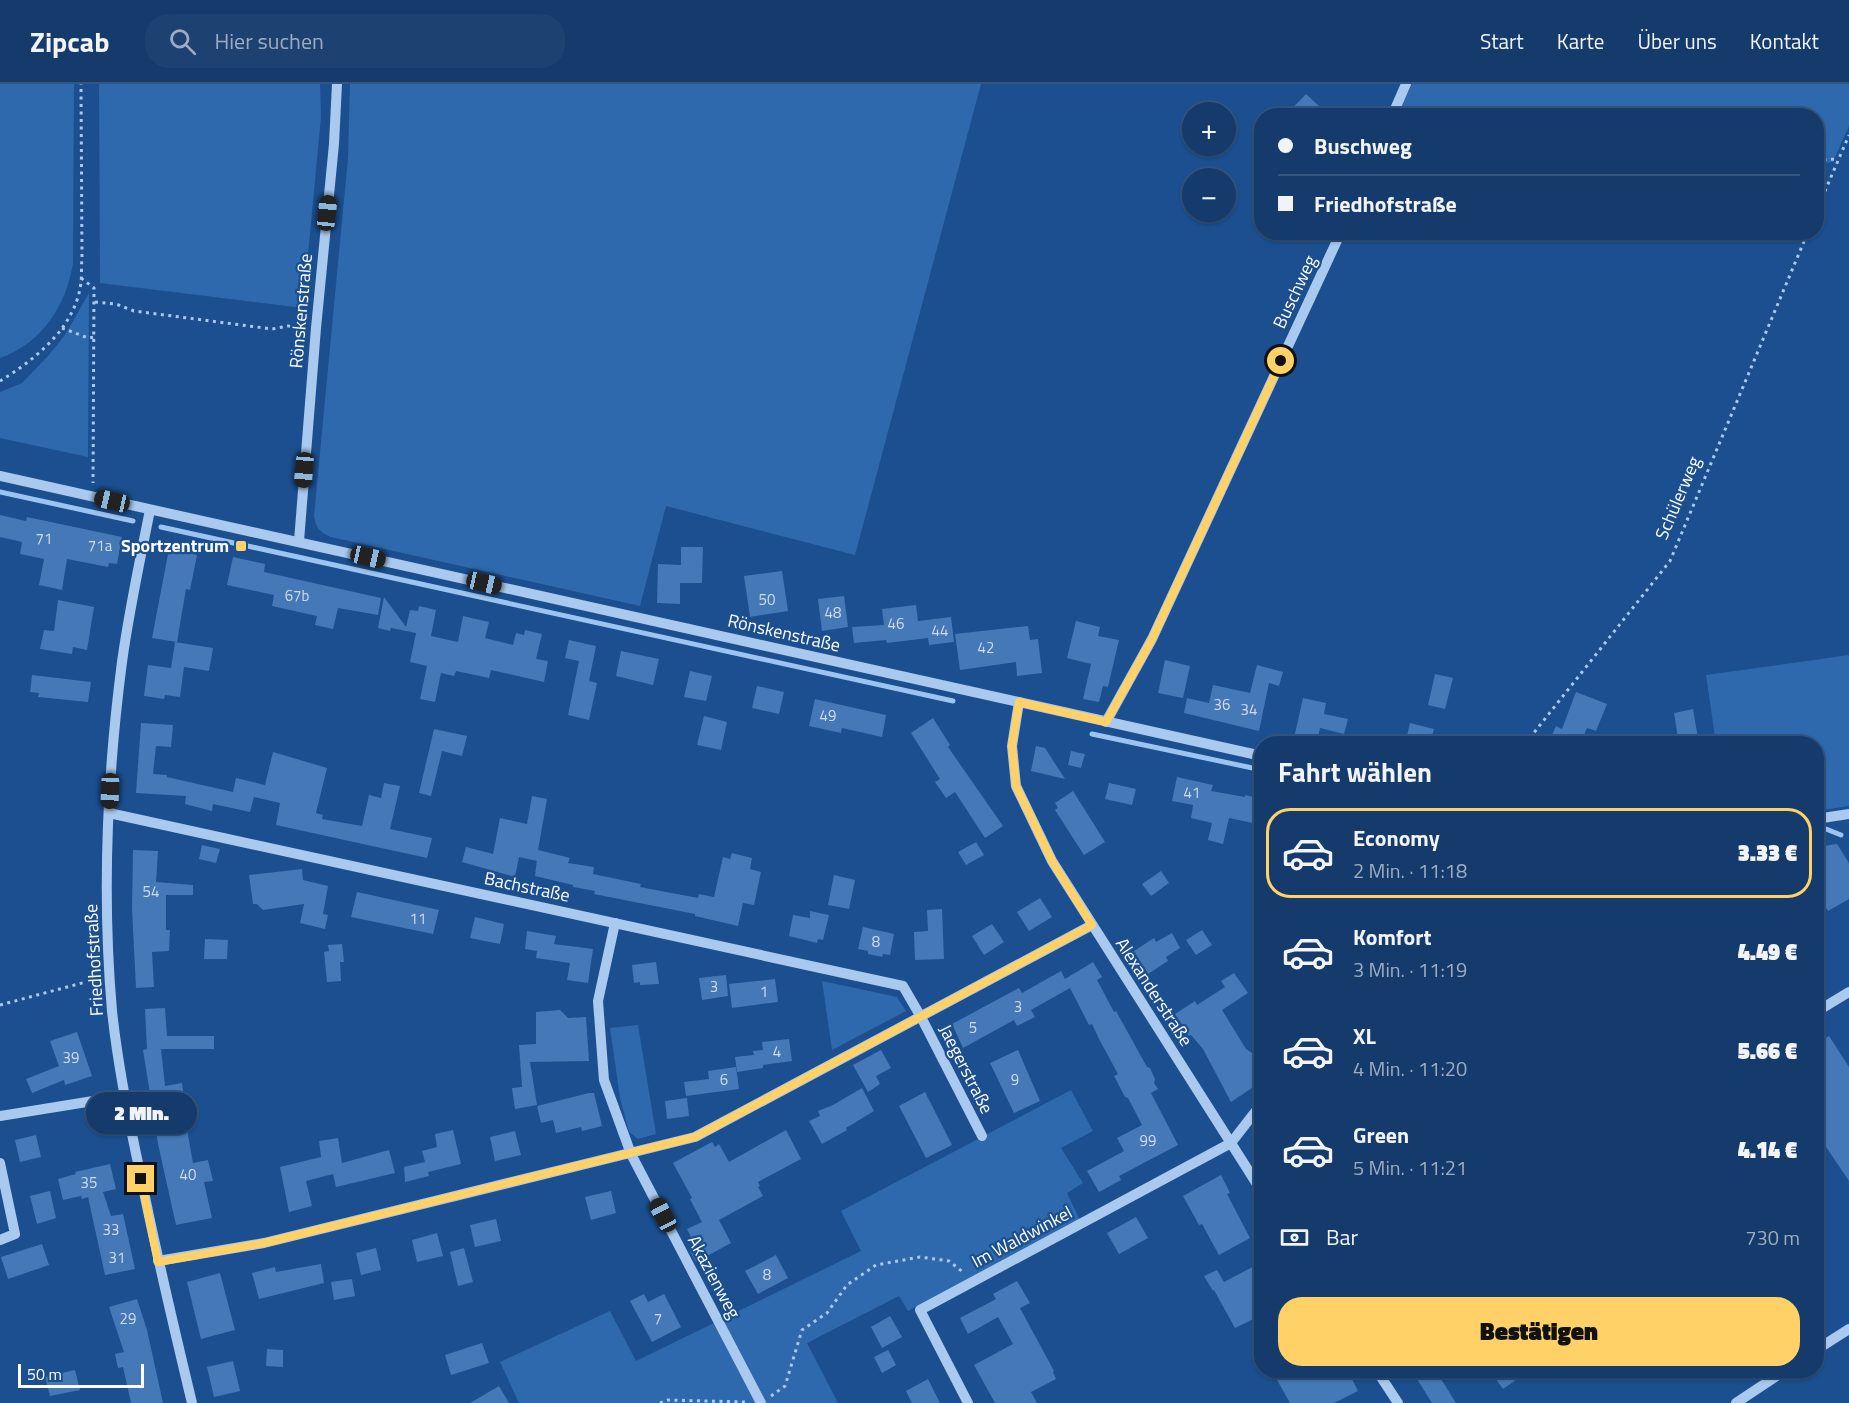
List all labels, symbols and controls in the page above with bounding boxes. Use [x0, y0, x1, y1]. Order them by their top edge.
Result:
search box [145, 14, 565, 68]
text: Zipcab [30, 20, 109, 63]
text: Hier suchen [214, 24, 324, 58]
icon: search [166, 25, 199, 58]
text: Start [1480, 25, 1524, 57]
text: Karte [1557, 25, 1604, 57]
text: Über uns [1637, 25, 1717, 57]
text: Kontakt [1750, 25, 1819, 57]
map controls [1182, 102, 1236, 222]
button: + [1182, 102, 1236, 156]
text: Buschweg [1314, 129, 1412, 163]
button: − [1182, 168, 1236, 222]
text: Friedhofstraße [1314, 187, 1457, 221]
car [316, 194, 338, 232]
street label: Buschweg [1266, 251, 1323, 333]
street label: Rönskenstraße [282, 253, 319, 369]
route start [1267, 347, 1294, 374]
car [293, 451, 315, 489]
street label: Schülerweg [1648, 452, 1707, 544]
car [92, 488, 132, 514]
house number: 71 [36, 527, 52, 550]
place label: Sportzentrum [121, 532, 229, 559]
house number: 71a [88, 534, 113, 557]
marker: Sportzentrum [234, 539, 248, 553]
car [348, 544, 388, 570]
car [464, 570, 504, 596]
house number: 67b [285, 584, 309, 607]
house number: 50 [759, 588, 775, 611]
house number: 48 [825, 601, 841, 624]
street label: Rönskenstraße [725, 606, 843, 659]
house number: 46 [888, 612, 904, 635]
house number: 44 [932, 619, 948, 642]
house number: 42 [978, 636, 994, 659]
house number: 36 [1214, 693, 1230, 716]
house number: 34 [1241, 698, 1257, 721]
house number: 49 [820, 704, 836, 727]
text: Fahrt wählen [1278, 751, 1432, 792]
car [100, 773, 120, 809]
house number: 41 [1184, 781, 1200, 804]
text: Economy [1353, 821, 1440, 855]
icon: car [1281, 826, 1335, 880]
text: 3.33 € [1738, 836, 1797, 870]
text: 2 Min. · 11:18 [1353, 855, 1467, 886]
street label: Bachstraße [482, 864, 572, 909]
house number: 54 [143, 880, 159, 903]
street label: Friedhofstraße [77, 903, 110, 1017]
house number: 11 [410, 907, 426, 930]
text: Komfort [1353, 920, 1432, 954]
icon: car [1281, 925, 1335, 979]
house number: 8 [872, 930, 880, 953]
street label: Alexanderstraße [1109, 932, 1200, 1051]
text: 4.49 € [1738, 935, 1797, 969]
text: 3 Min. · 11:19 [1353, 954, 1467, 985]
house number: 3 [710, 975, 718, 998]
house number: 1 [760, 980, 768, 1003]
house number: 3 [1014, 995, 1022, 1018]
house number: 5 [969, 1016, 977, 1039]
street label: Jaegerstraße [932, 1019, 1001, 1118]
text: XL [1353, 1019, 1376, 1053]
icon: car [1281, 1024, 1335, 1078]
text: 5.66 € [1738, 1034, 1797, 1068]
house number: 4 [773, 1040, 781, 1063]
house number: 39 [63, 1046, 79, 1069]
text: 4 Min. · 11:20 [1353, 1053, 1467, 1084]
house number: 6 [720, 1068, 728, 1091]
house number: 9 [1011, 1068, 1019, 1091]
callout: 2 Min. [86, 1092, 196, 1134]
text: 2 Min. [114, 1097, 169, 1128]
text: Green [1353, 1118, 1409, 1152]
icon: car [1281, 1123, 1335, 1177]
house number: 99 [1140, 1129, 1156, 1152]
text: 4.14 € [1738, 1133, 1797, 1167]
text: 5 Min. · 11:21 [1353, 1152, 1467, 1183]
house number: 40 [180, 1163, 196, 1186]
route end [127, 1165, 154, 1192]
house number: 35 [81, 1171, 97, 1194]
car [647, 1195, 679, 1235]
street label: Im Waldwinkel [967, 1199, 1077, 1274]
house number: 33 [103, 1218, 119, 1241]
text: Bar [1326, 1220, 1358, 1254]
icon: cash [1278, 1221, 1311, 1254]
text: 730 m [1745, 1222, 1800, 1253]
street label: Akazienweg [681, 1230, 748, 1323]
house number: 31 [109, 1246, 125, 1269]
house number: 8 [763, 1263, 771, 1286]
button: Bestätigen [1278, 1297, 1800, 1366]
house number: 29 [120, 1307, 136, 1330]
house number: 7 [654, 1307, 662, 1330]
scale bar [18, 1361, 144, 1388]
text: 50 m [27, 1362, 62, 1386]

